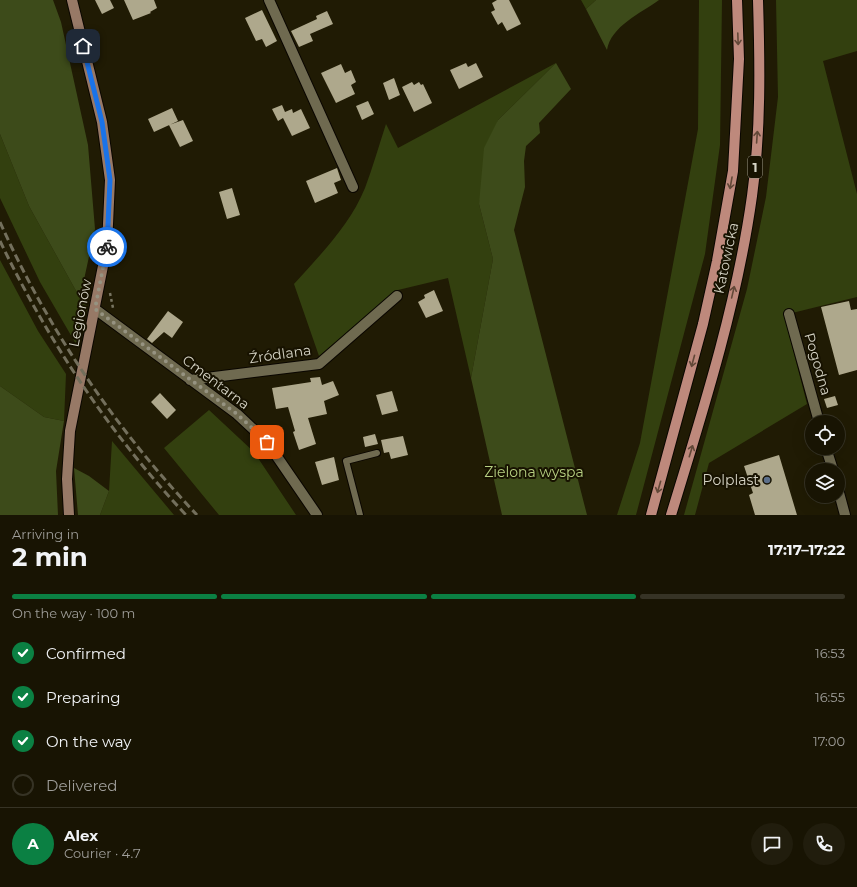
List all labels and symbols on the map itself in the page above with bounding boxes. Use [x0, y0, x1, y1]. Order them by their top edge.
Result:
pin [66, 29, 100, 63]
one-way arrow [734, 32, 742, 45]
one-way arrow [754, 130, 761, 143]
road number: 1 [748, 156, 762, 178]
one-way arrow [727, 176, 735, 189]
street label: Katowicka [710, 221, 742, 295]
courier [87, 227, 127, 267]
street label: Legionów [65, 277, 96, 349]
one-way arrow [729, 286, 737, 299]
street label: Pogodna [800, 331, 836, 397]
street label: Źródlana [248, 341, 312, 367]
street label: Cmentarna [179, 351, 253, 413]
one-way arrow [689, 355, 696, 368]
pin [250, 425, 284, 459]
one-way arrow [688, 445, 695, 458]
park label: Zielona wyspa [484, 463, 584, 481]
place label: Polplast [703, 471, 759, 489]
marker: Polplast [762, 475, 772, 485]
one-way arrow [655, 480, 662, 493]

